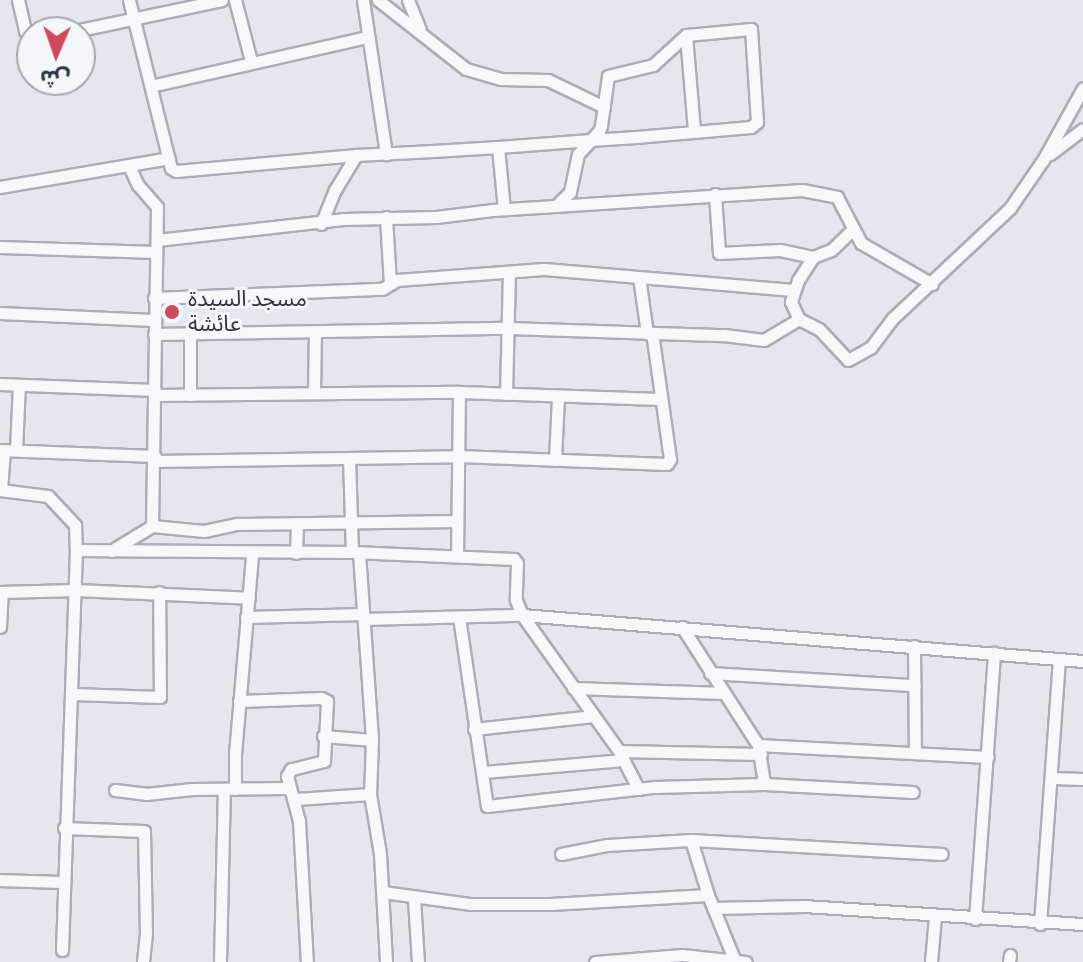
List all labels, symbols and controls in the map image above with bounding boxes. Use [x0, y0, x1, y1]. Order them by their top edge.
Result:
north arrow [16, 16, 96, 96]
text: ش [40, 61, 71, 95]
place label: مسجد السيدة عائشة [188, 286, 307, 338]
marker: مسجد السيدة عائشة [163, 303, 181, 321]

